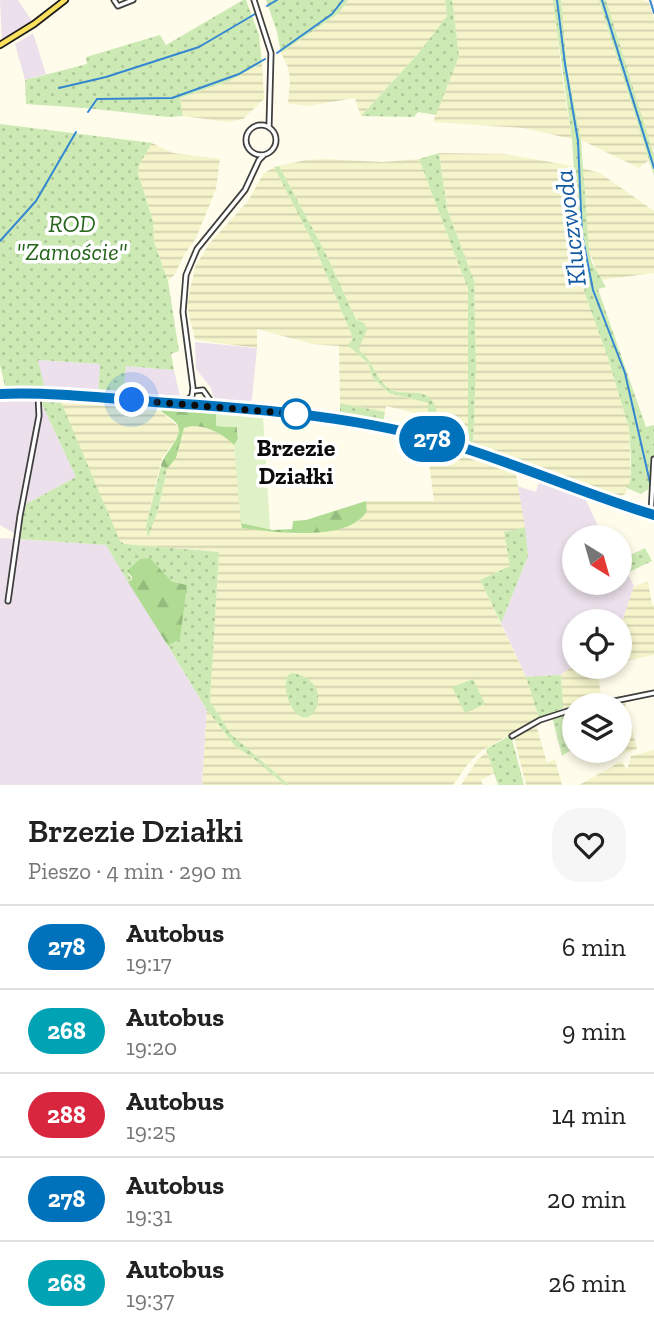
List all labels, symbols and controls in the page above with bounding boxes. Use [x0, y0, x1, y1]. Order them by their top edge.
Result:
water label: Kluczwoda [547, 168, 593, 288]
park label: ROD "Zamoście" [17, 209, 128, 266]
your location [114, 382, 149, 417]
marker: Brzezie Działki [281, 399, 311, 429]
line badge: 278 [392, 416, 472, 462]
text: 278 [413, 424, 451, 453]
place label: Brzezie Działki [257, 433, 336, 490]
north arrow [562, 525, 632, 595]
map controls [562, 525, 632, 763]
button: locate [562, 609, 632, 679]
button: layers [562, 693, 632, 763]
button: heart [552, 808, 626, 882]
text: Brzezie Działki [28, 811, 243, 850]
text: Pieszo · 4 min · 290 m [28, 857, 241, 885]
text: Autobus [126, 917, 224, 949]
text: 6 min [562, 931, 626, 963]
text: 278 [48, 932, 85, 961]
text: 19:17 [126, 949, 172, 977]
text: Autobus [126, 1001, 224, 1033]
text: 9 min [562, 1015, 626, 1047]
text: 268 [47, 1016, 86, 1045]
text: 19:20 [126, 1033, 177, 1061]
text: Autobus [126, 1085, 224, 1117]
text: 14 min [551, 1099, 626, 1131]
text: 288 [47, 1100, 86, 1129]
text: 19:25 [126, 1117, 176, 1145]
text: Autobus [126, 1169, 224, 1201]
text: 20 min [547, 1183, 626, 1215]
text: 278 [48, 1184, 85, 1213]
text: 19:31 [126, 1201, 172, 1229]
text: Autobus [126, 1253, 224, 1285]
text: 26 min [548, 1267, 626, 1299]
text: 268 [47, 1268, 86, 1297]
text: 19:37 [126, 1285, 174, 1313]

